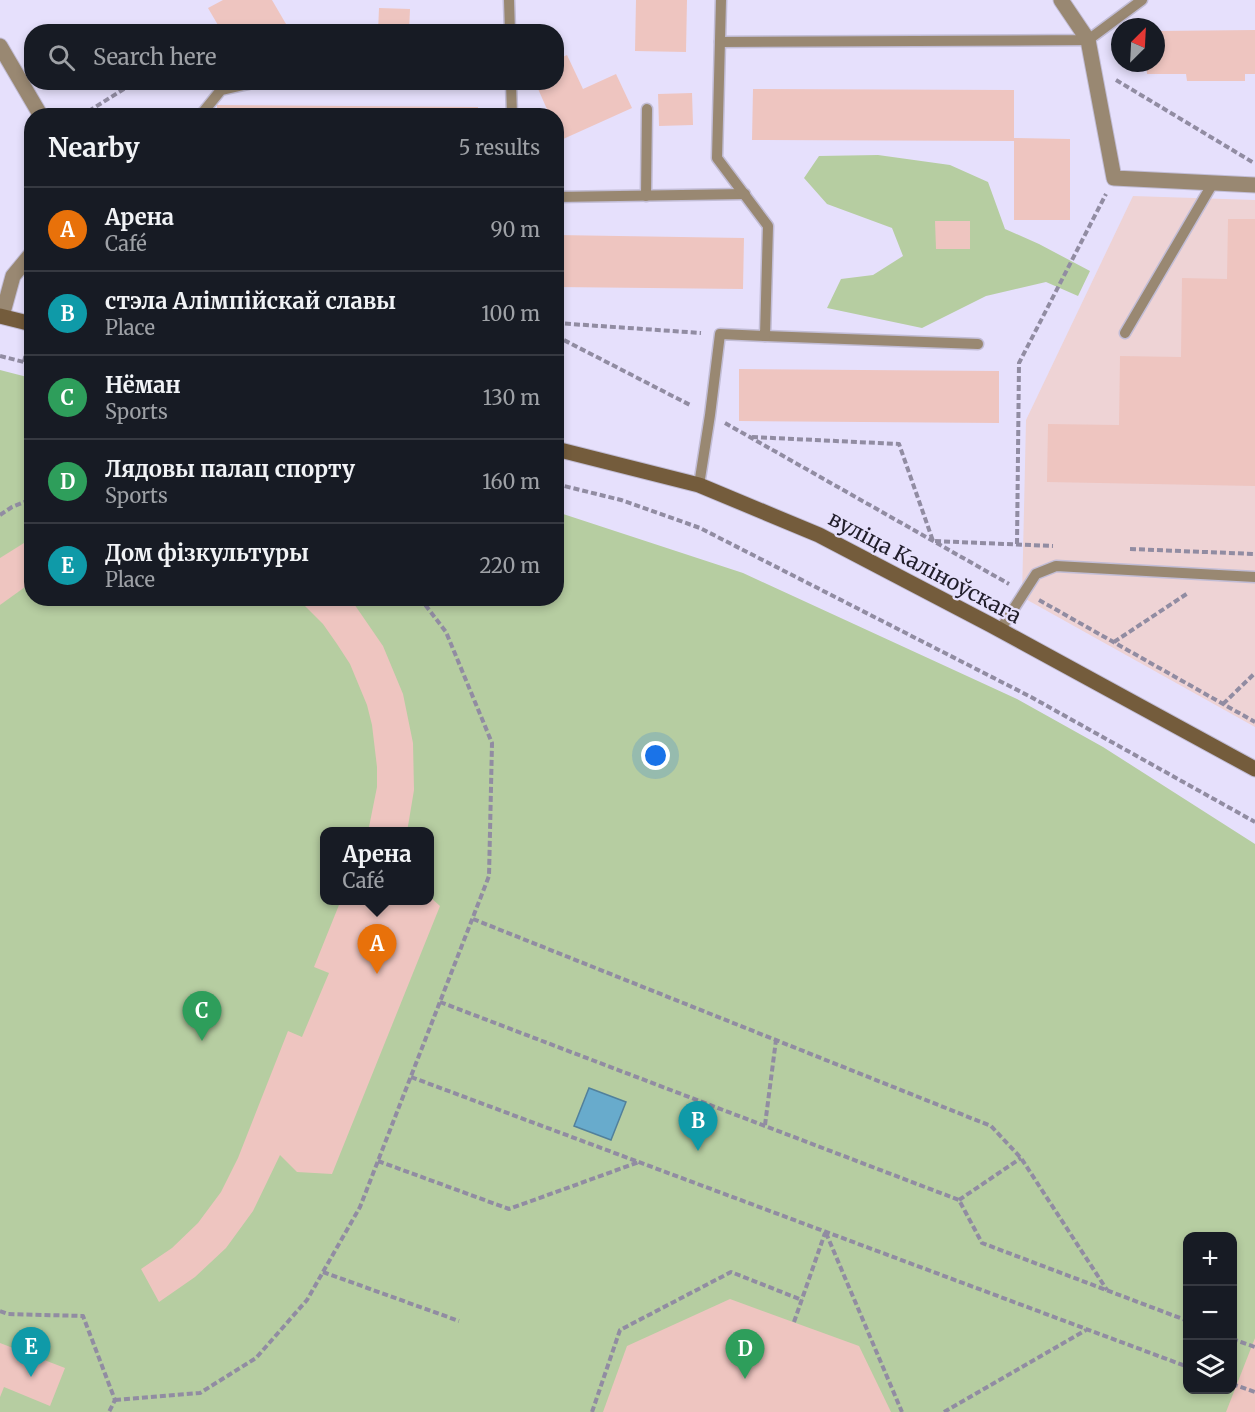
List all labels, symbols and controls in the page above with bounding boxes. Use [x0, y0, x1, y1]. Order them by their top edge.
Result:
north arrow [1111, 18, 1165, 72]
search box [24, 24, 564, 90]
icon: search [45, 41, 78, 74]
text: Search here [93, 43, 216, 71]
text: Nearby [48, 131, 140, 164]
text: 5 results [459, 135, 540, 160]
text: Арена [105, 203, 174, 231]
text: A [60, 217, 75, 242]
text: 90 m [490, 217, 540, 242]
text: Café [105, 231, 147, 256]
text: стэла Алімпійскай славы [105, 287, 396, 315]
text: B [61, 301, 74, 326]
text: 100 m [481, 301, 540, 326]
text: Place [105, 315, 155, 340]
text: Нёман [105, 371, 181, 399]
text: C [61, 385, 74, 410]
text: 130 m [483, 385, 540, 410]
text: Sports [105, 399, 168, 424]
text: Лядовы палац спорту [105, 455, 355, 483]
text: D [60, 469, 75, 494]
text: 160 m [482, 469, 540, 494]
text: Sports [105, 483, 168, 508]
street label: вуліца Каліноўскага [824, 505, 1026, 629]
text: Дом фізкультуры [105, 539, 309, 567]
text: E [61, 553, 74, 578]
text: 220 m [480, 553, 540, 578]
text: Place [105, 567, 155, 592]
your location [641, 741, 670, 770]
popup [320, 827, 434, 905]
text: Арена [342, 840, 412, 868]
text: Café [342, 868, 384, 893]
pin: A [358, 924, 397, 974]
pin: C [182, 992, 222, 1041]
pin: B [678, 1102, 718, 1151]
map controls [1183, 1232, 1237, 1394]
button: + [1183, 1232, 1237, 1286]
button: − [1183, 1286, 1237, 1340]
pin: E [12, 1328, 51, 1377]
pin: D [726, 1330, 764, 1379]
button: layers [1183, 1340, 1237, 1394]

